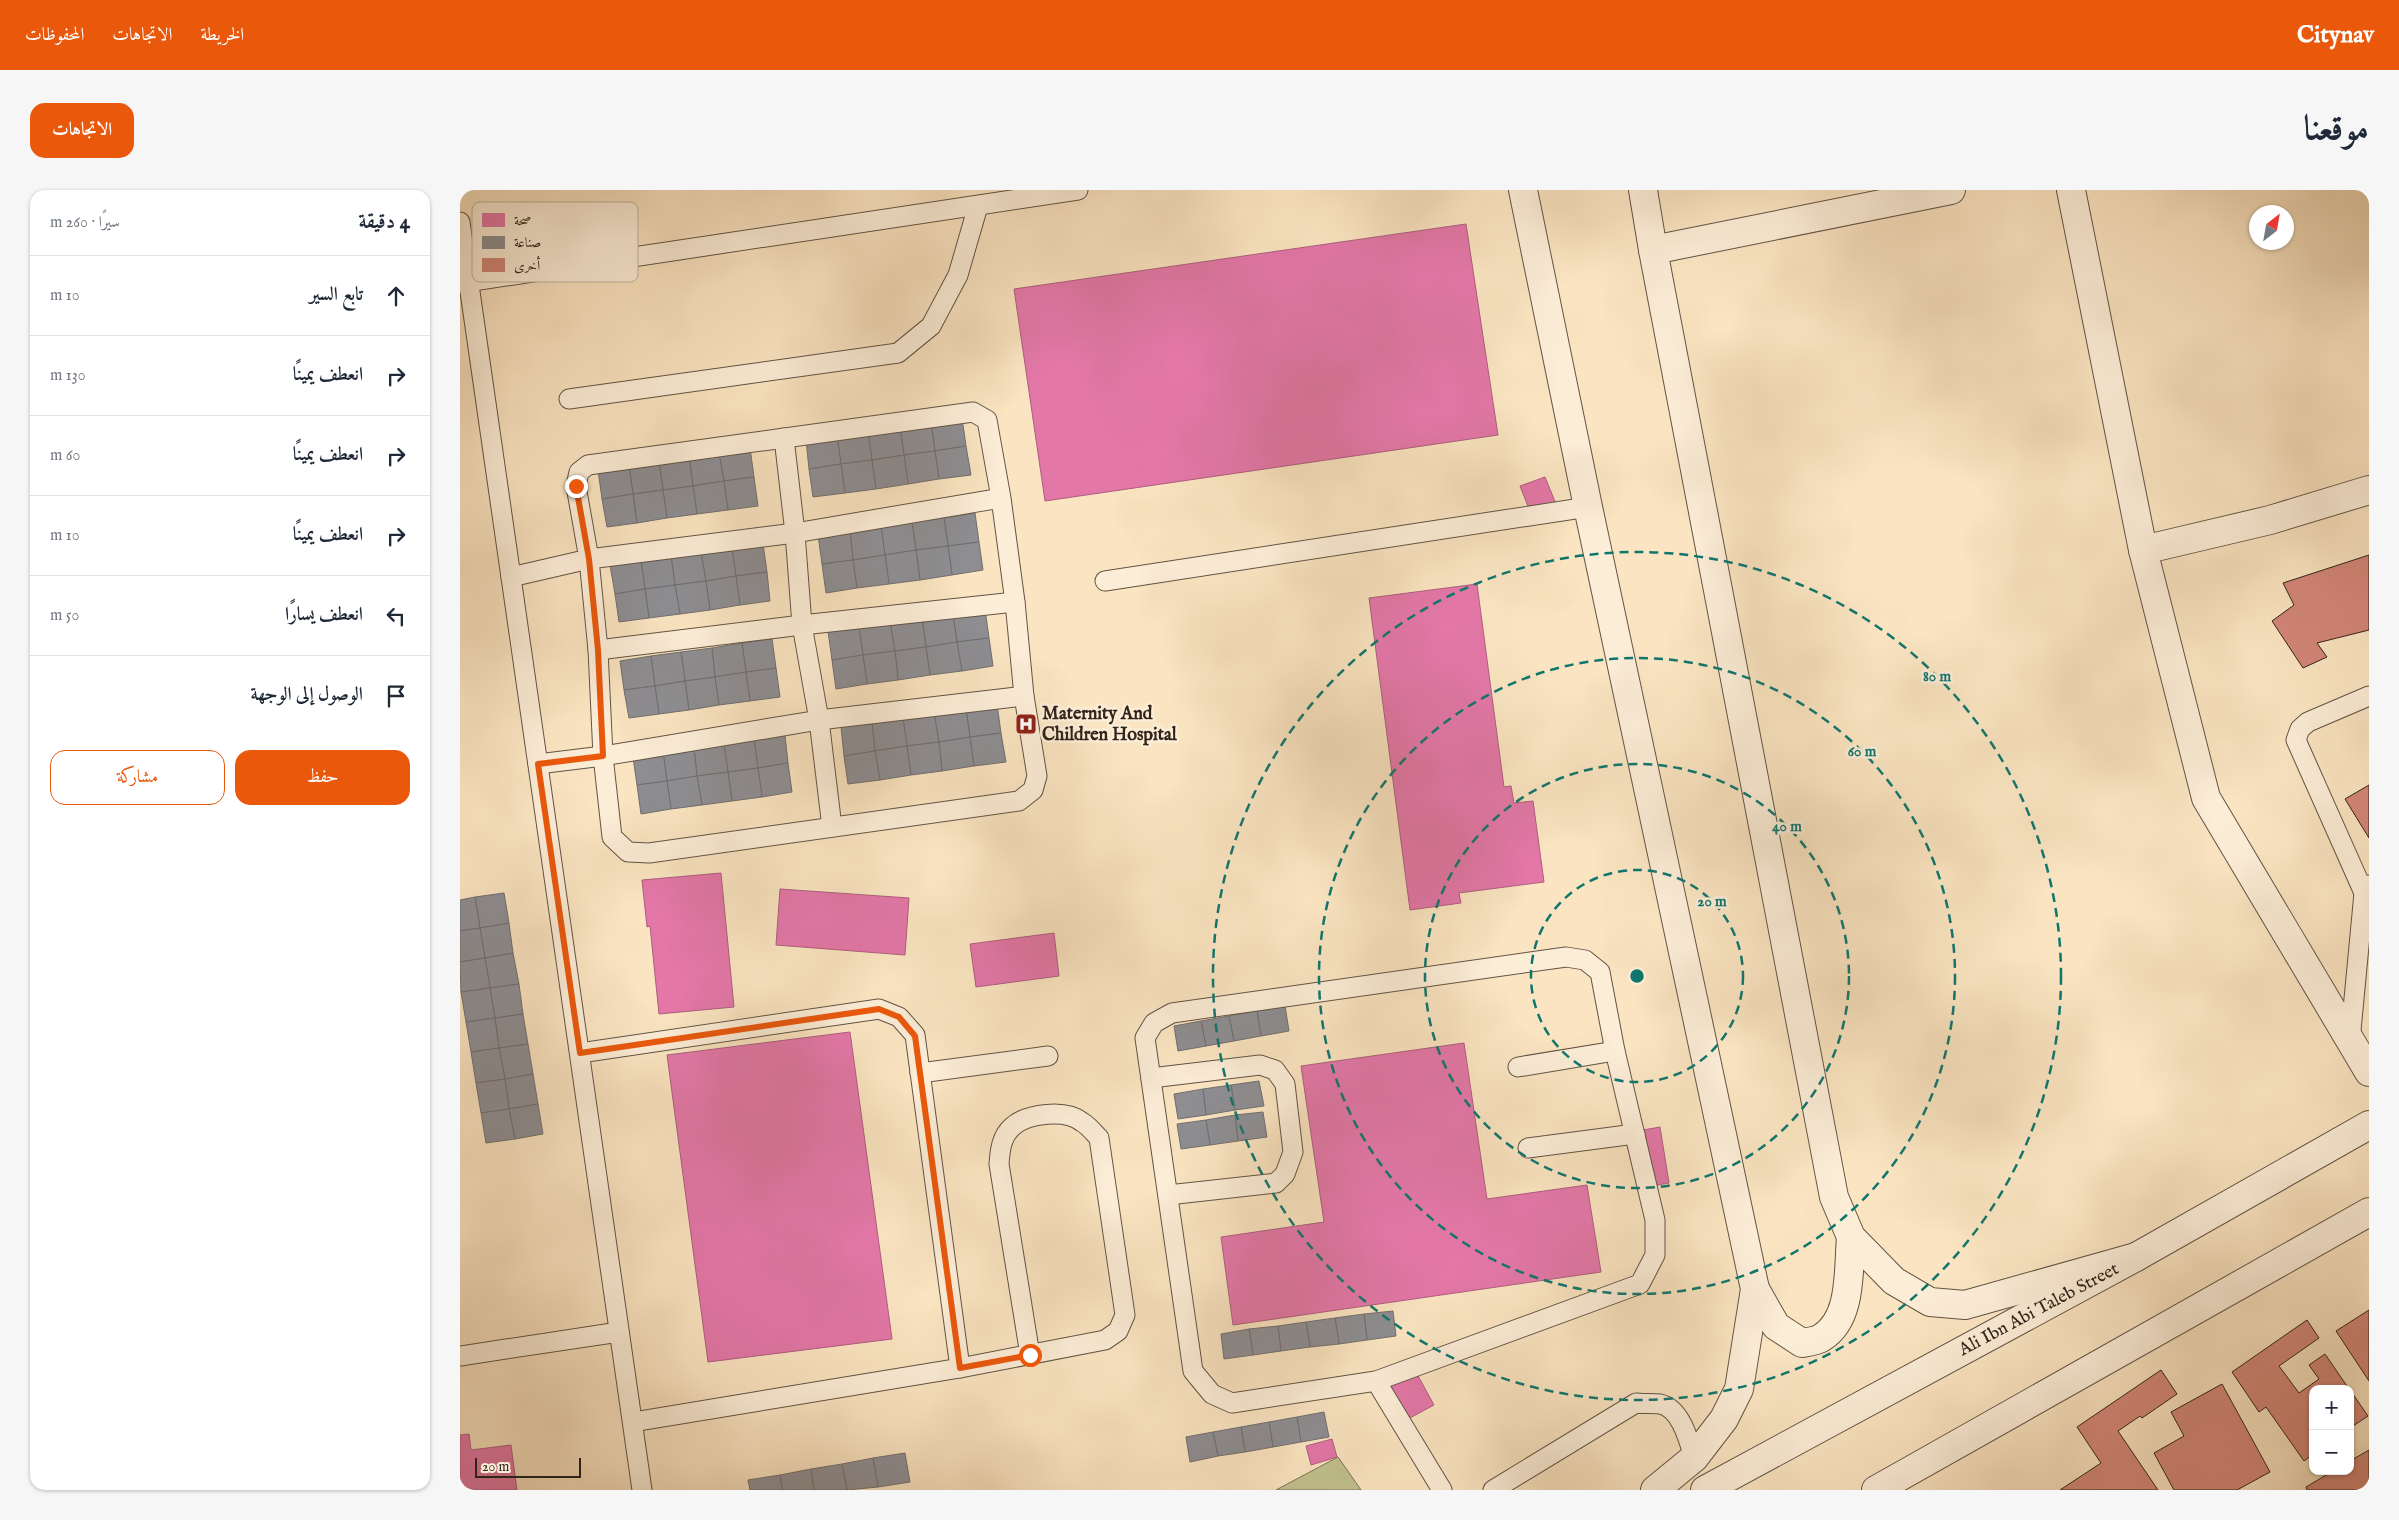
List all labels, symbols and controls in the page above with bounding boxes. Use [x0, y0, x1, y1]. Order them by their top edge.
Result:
text: Citynav [2297, 20, 2374, 51]
text: المحفوظات [25, 24, 84, 47]
text: الاتجاهات [112, 24, 172, 47]
text: الخريطة [200, 24, 244, 47]
button: الاتجاهات [30, 103, 134, 158]
text: موقعنا [2304, 107, 2369, 152]
legend [472, 202, 638, 282]
north arrow [2249, 205, 2294, 250]
text: 4 دقيقة [358, 209, 410, 236]
text: صحة [514, 212, 531, 230]
text: سيرًا · 260 m [50, 213, 120, 233]
text: صناعة [514, 234, 541, 252]
text: أخرى [514, 255, 541, 275]
icon: ahead [382, 282, 410, 310]
text: تابع السير [309, 283, 363, 307]
text: 10 m [50, 286, 80, 306]
icon: right [382, 362, 410, 390]
text: انعطف يمينًا [293, 363, 363, 387]
text: 130 m [50, 366, 86, 386]
icon: right [382, 442, 410, 470]
text: انعطف يمينًا [293, 443, 363, 467]
text: 60 m [50, 446, 80, 466]
route end [565, 475, 588, 498]
icon: right [382, 522, 410, 550]
text: انعطف يمينًا [293, 523, 363, 547]
text: 10 m [50, 526, 80, 546]
icon: left [382, 602, 410, 630]
text: انعطف يسارًا [285, 603, 363, 627]
text: 50 m [50, 606, 79, 626]
text: 80 m [1923, 667, 1951, 686]
icon: arrive [382, 682, 410, 710]
text: الوصول إلى الوجهة [251, 683, 363, 707]
place label: Maternity And Children Hospital [1042, 703, 1178, 747]
hospital icon: Maternity And Children Hospital [1014, 712, 1038, 736]
text: 60 m [1848, 742, 1877, 761]
button: مشاركة [50, 750, 225, 805]
button: حفظ [235, 750, 410, 805]
text: 40 m [1772, 817, 1802, 836]
text: 20 m [1697, 892, 1727, 911]
centre of rings [1628, 967, 1646, 985]
street label: Ali Ibn Abi Taleb Street [1954, 1258, 2123, 1362]
route start [1019, 1344, 1042, 1367]
map controls [2309, 1385, 2354, 1475]
button: + [2309, 1385, 2354, 1430]
button: − [2309, 1430, 2354, 1475]
scale bar [475, 1455, 581, 1478]
text: 20 m [482, 1458, 509, 1476]

